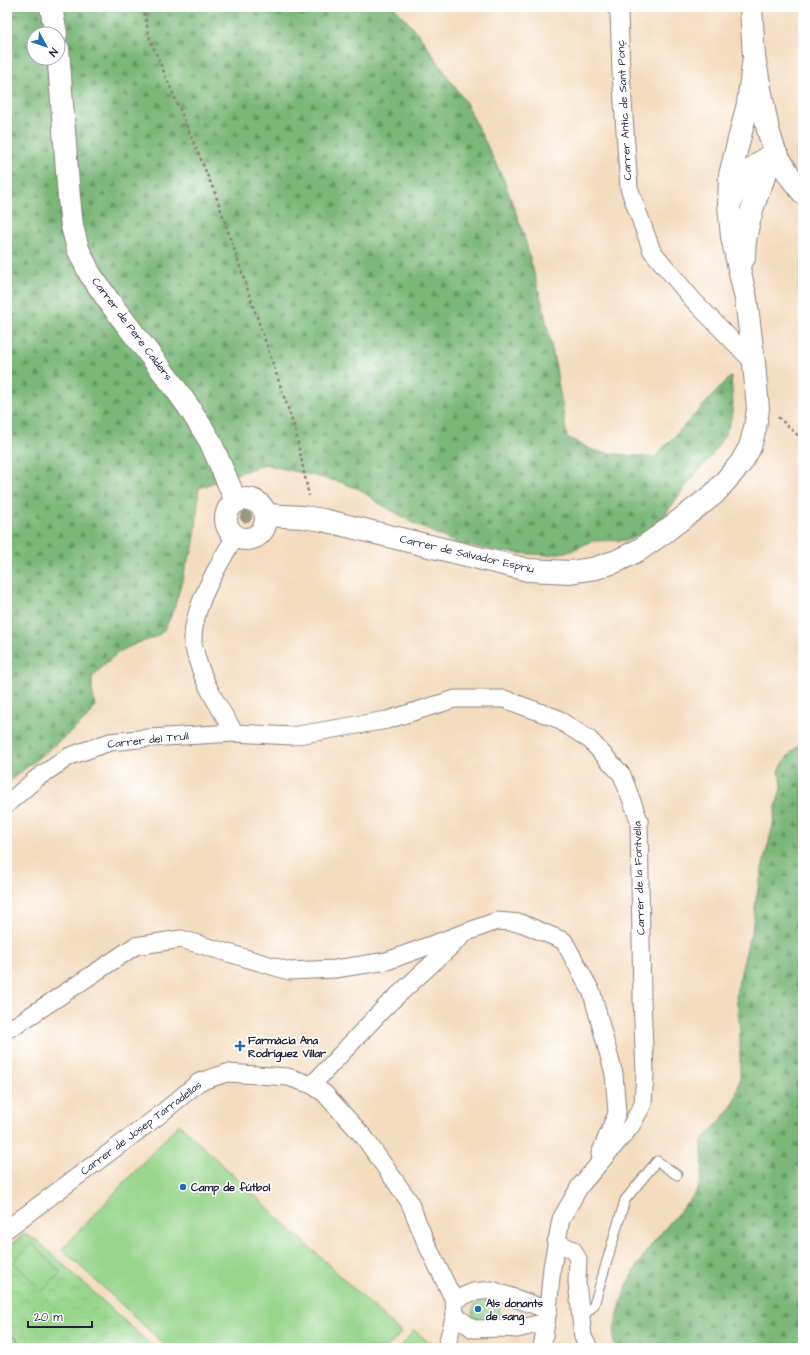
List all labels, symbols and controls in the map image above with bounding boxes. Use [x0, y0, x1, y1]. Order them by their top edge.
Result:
north arrow [26, 26, 66, 66]
street label: Carrer Antic de Sant Ponç [613, 39, 635, 181]
text: N [45, 45, 61, 60]
street label: Carrer de Pere Calders [88, 274, 176, 384]
street label: Carrer de Salvador Espriu [398, 531, 536, 577]
street label: Carrer del Trull [107, 728, 190, 752]
street label: Carrer de la Fontvella [629, 820, 648, 935]
place label: Farmàcia Ana Rodríguez Villar [248, 1033, 327, 1063]
marker: Farmàcia Ana Rodríguez Villar [235, 1041, 245, 1051]
street label: Carrer de Josep Tarradellas [77, 1077, 205, 1179]
place label: Camp de fútbol [191, 1180, 270, 1196]
marker: Camp de fútbol [178, 1182, 188, 1192]
place label: Als donants de sang [485, 1296, 544, 1326]
scale bar [28, 1303, 92, 1329]
marker: Als donants de sang [473, 1304, 483, 1314]
text: 20 m [34, 1309, 63, 1326]

